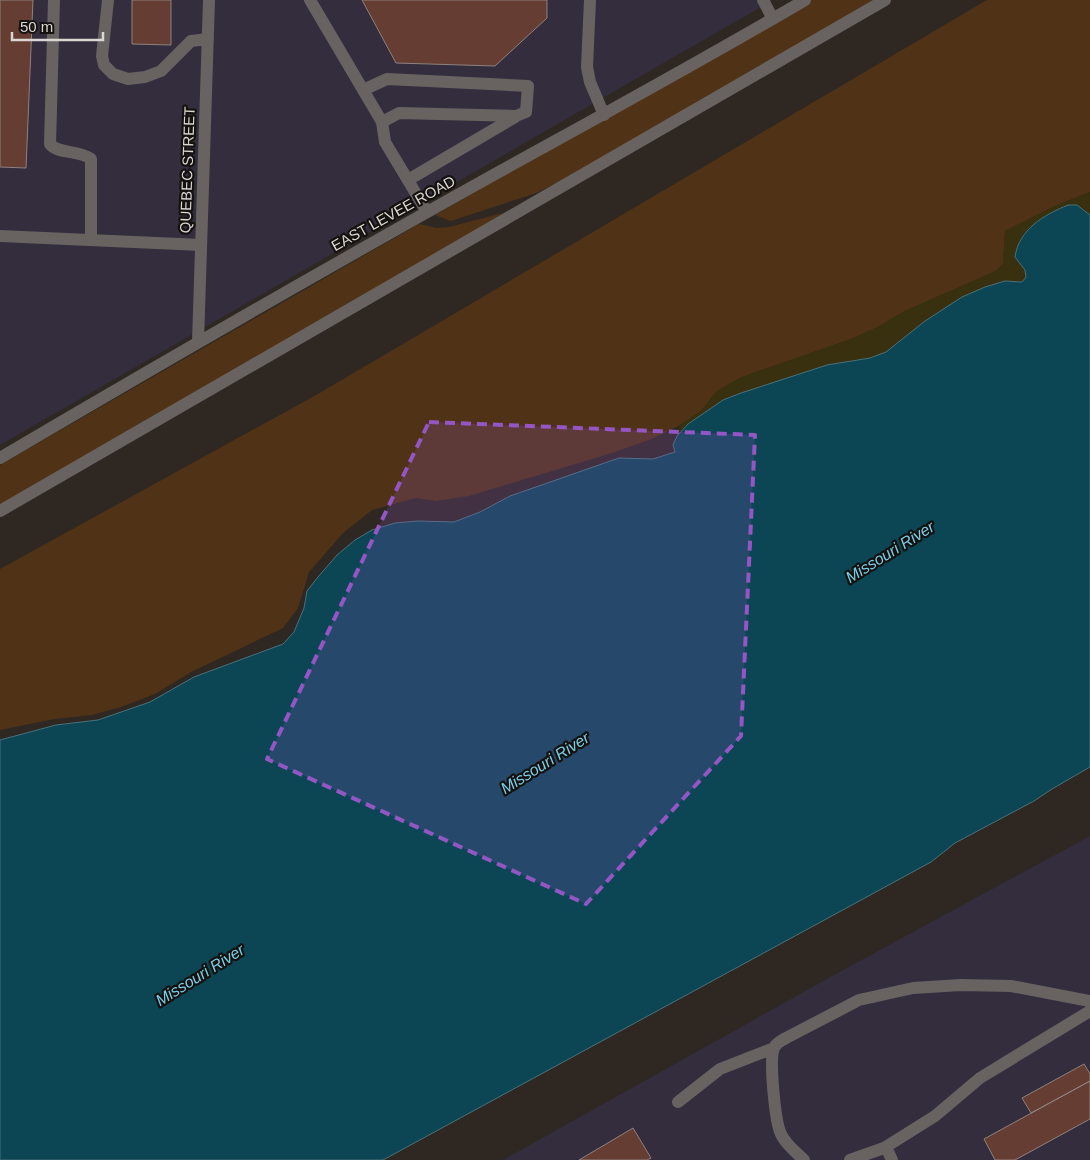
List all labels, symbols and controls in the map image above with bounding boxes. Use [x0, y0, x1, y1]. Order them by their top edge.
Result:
scale bar [12, 10, 104, 42]
text: 50 m [20, 18, 53, 35]
street label: QUEBEC STREET [176, 106, 198, 234]
street label: EAST LEVEE ROAD [328, 172, 458, 254]
water label: Missouri River [843, 518, 938, 586]
water label: Missouri River [498, 729, 593, 797]
water label: Missouri River [153, 941, 248, 1009]

